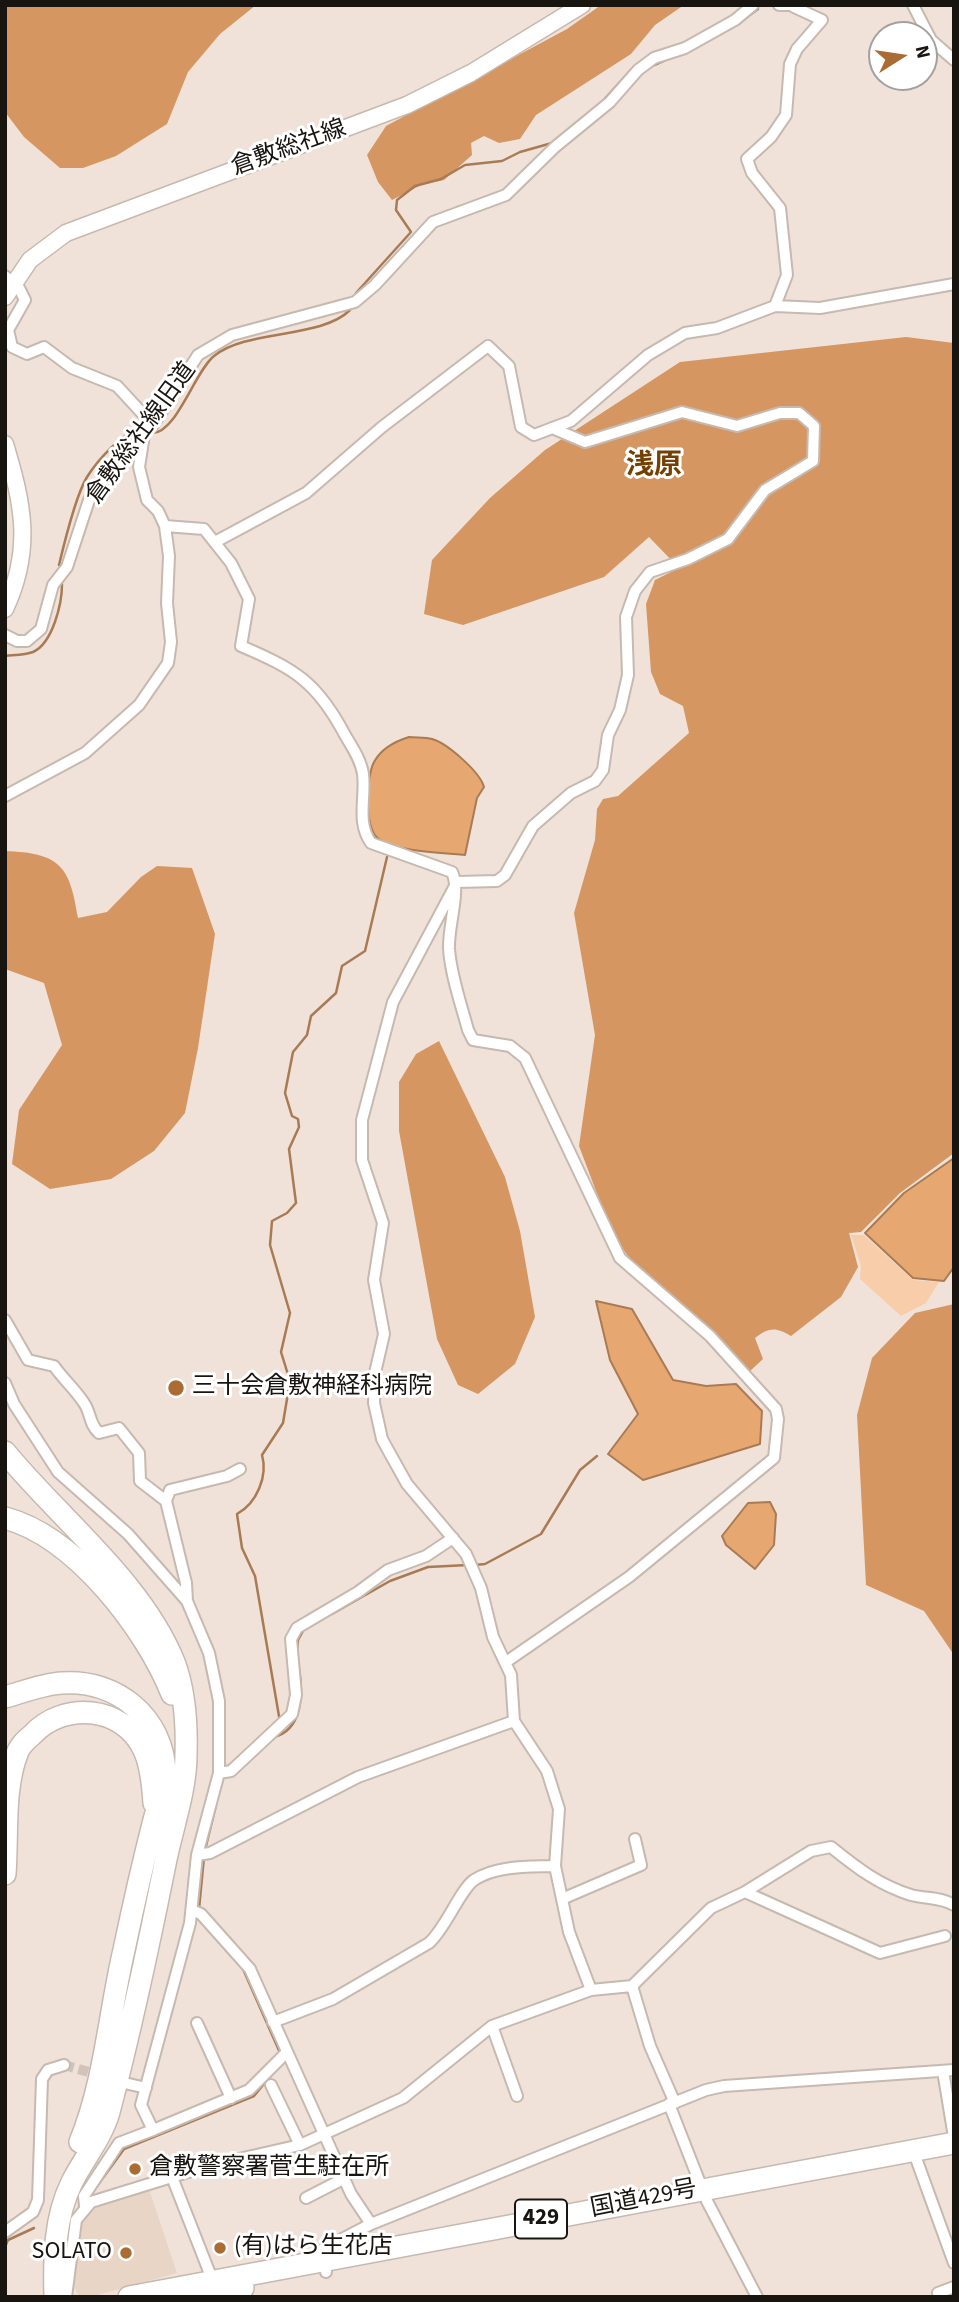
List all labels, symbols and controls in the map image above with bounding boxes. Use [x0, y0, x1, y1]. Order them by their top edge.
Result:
north arrow [868, 21, 938, 91]
text: N [908, 43, 937, 61]
street label: 倉敷総社線 [228, 115, 350, 183]
street label: 倉敷総社線旧道 [81, 358, 203, 510]
district label: 浅原 [626, 450, 682, 484]
place label: 三十会倉敷神経科病院 [192, 1374, 432, 1402]
marker: 三十会倉敷神経科病院 [166, 1378, 186, 1398]
place label: 倉敷警察署菅生駐在所 [149, 2155, 389, 2183]
marker: 倉敷警察署菅生駐在所 [127, 2161, 143, 2177]
street label: 国道429号 [588, 2176, 700, 2224]
road number: 429 [515, 2200, 567, 2238]
place label: (有)はら生花店 [234, 2234, 393, 2262]
place label: SOLATO [32, 2239, 112, 2267]
marker: (有)はら生花店 [212, 2240, 228, 2256]
marker: SOLATO [118, 2245, 134, 2261]

